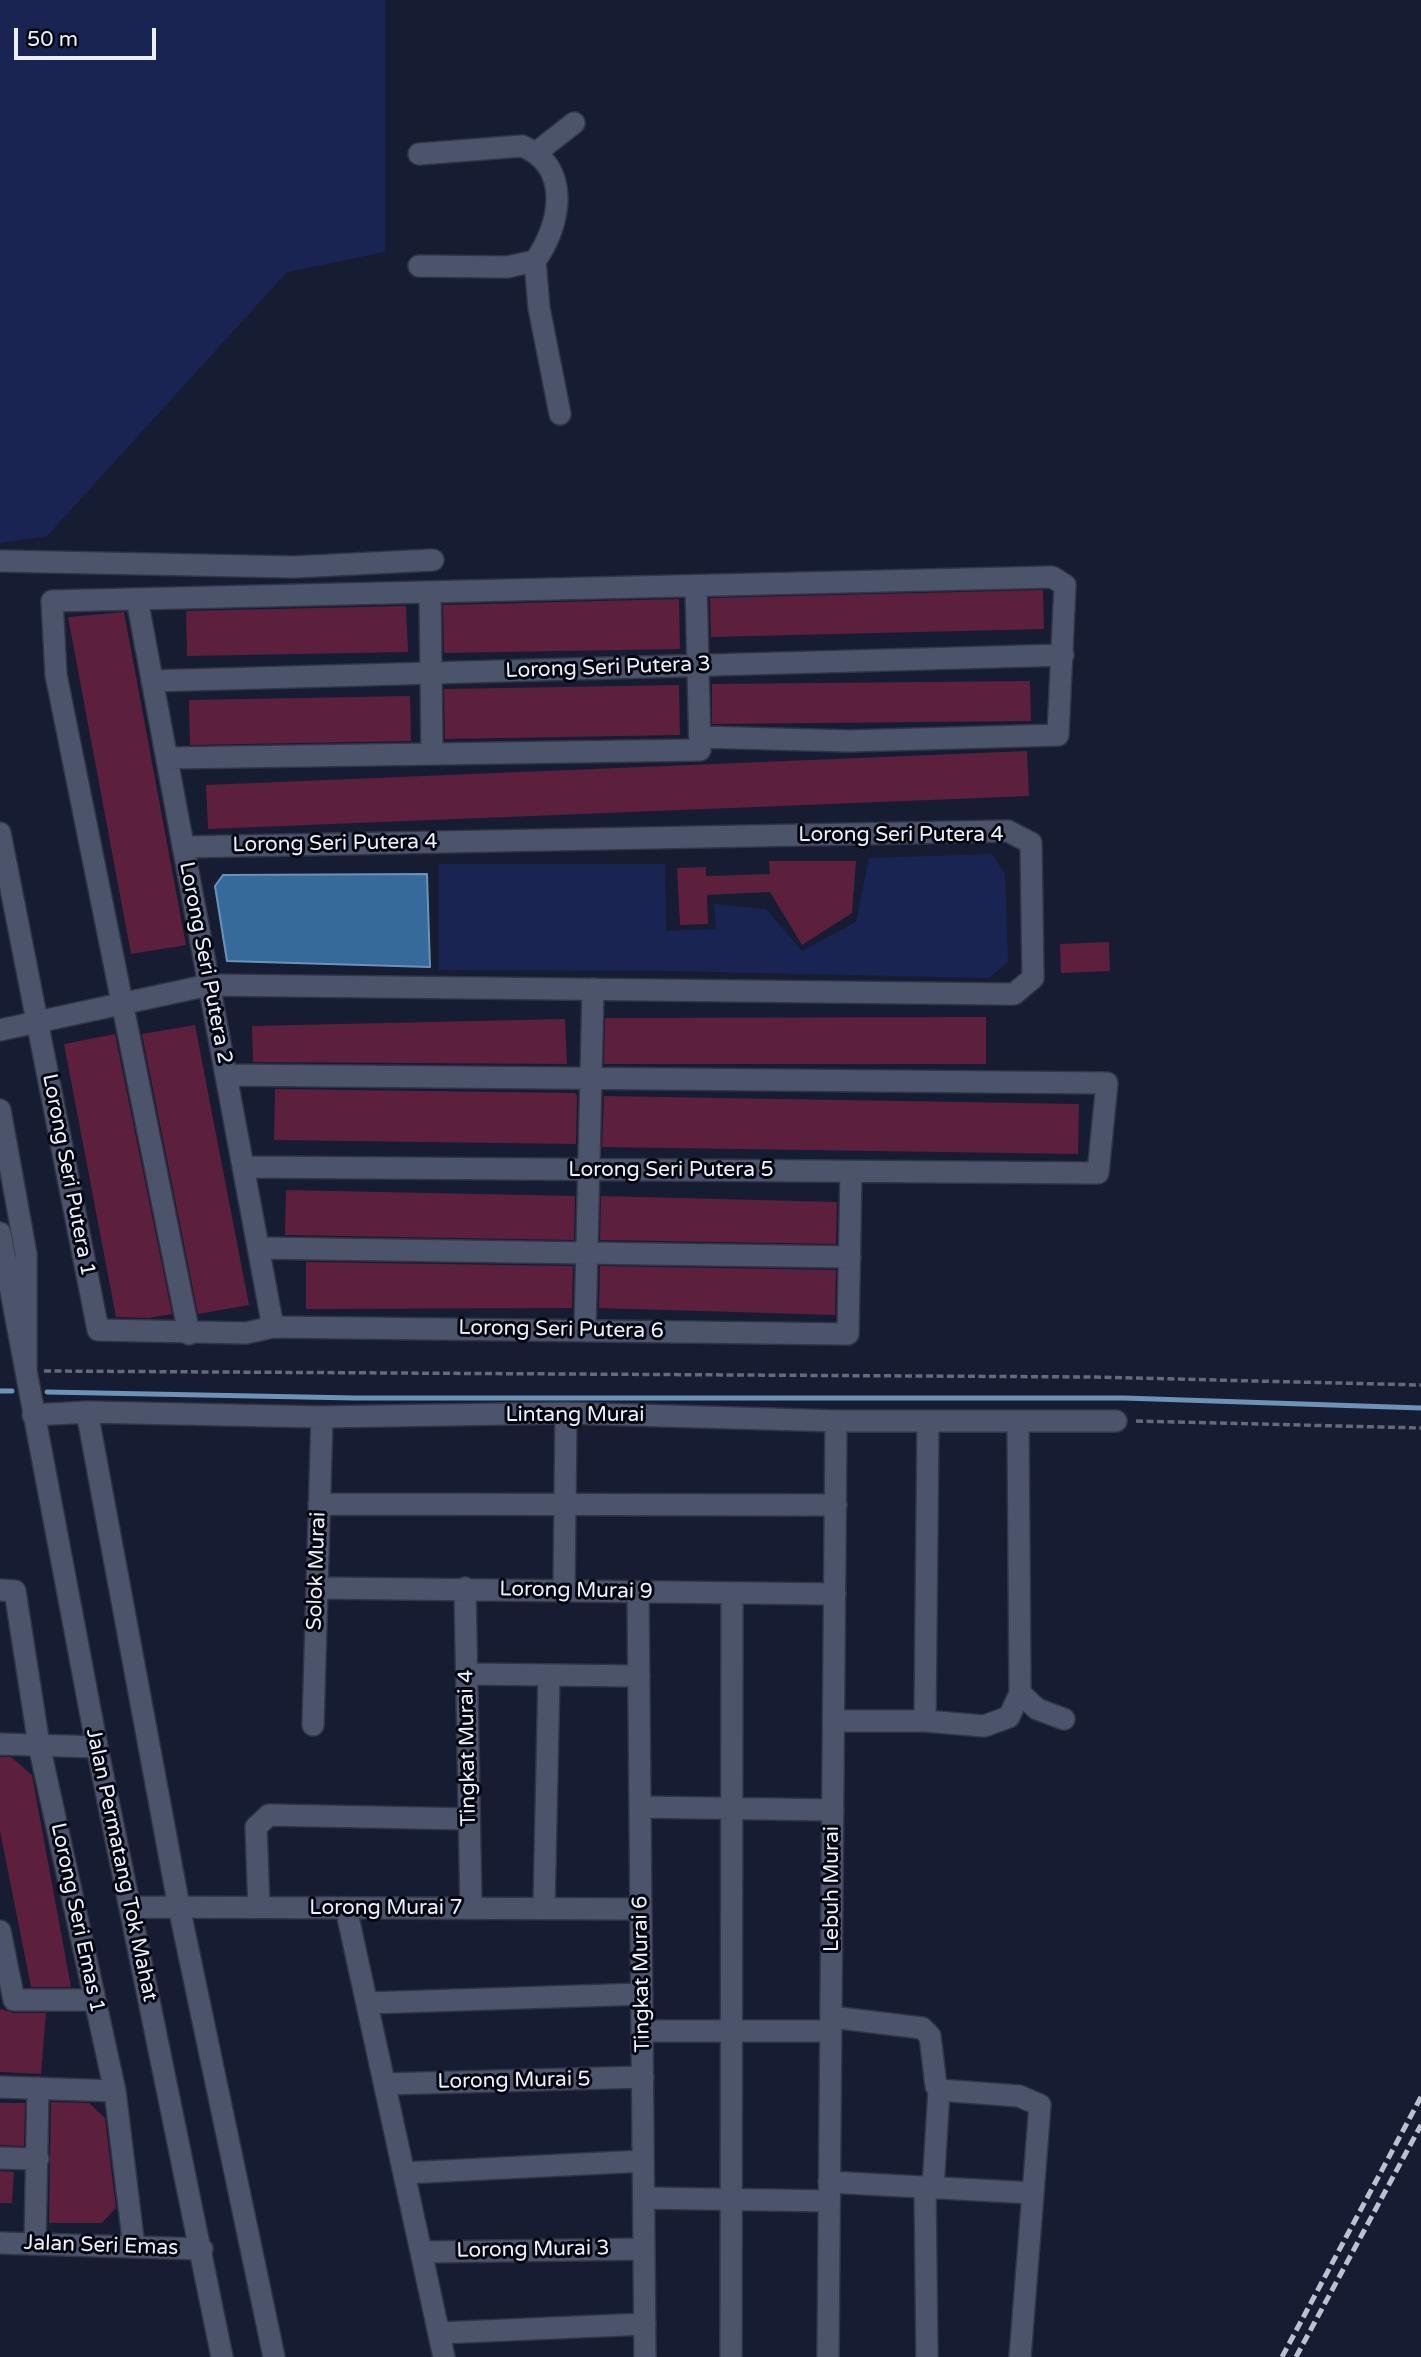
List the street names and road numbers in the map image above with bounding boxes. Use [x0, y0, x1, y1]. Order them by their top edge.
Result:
street label: Lorong Seri Putera 3 [505, 652, 711, 684]
street label: Lorong Seri Putera 4 [798, 822, 1004, 848]
street label: Lorong Seri Putera 4 [232, 830, 438, 858]
street label: Lorong Seri Putera 2 [173, 860, 237, 1066]
street label: Lorong Seri Putera 1 [36, 1072, 100, 1278]
street label: Lorong Seri Putera 5 [568, 1157, 774, 1183]
street label: Lorong Seri Putera 6 [458, 1316, 664, 1344]
street label: Lintang Murai [505, 1402, 645, 1428]
street label: Solok Murai [302, 1511, 332, 1631]
street label: Lorong Murai 9 [499, 1577, 653, 1605]
street label: Tingkat Murai 4 [454, 1669, 482, 1827]
street label: Jalan Permatang Tok Mahat [80, 1726, 162, 2004]
street label: Lorong Seri Emas 1 [45, 1821, 109, 2015]
street label: Lebuh Murai [819, 1826, 845, 1952]
street label: Lorong Murai 7 [309, 1895, 463, 1921]
street label: Tingkat Murai 6 [628, 1895, 656, 2053]
street label: Lorong Murai 5 [437, 2067, 591, 2095]
street label: Jalan Seri Emas [23, 2231, 179, 2261]
street label: Lorong Murai 3 [456, 2236, 610, 2264]

